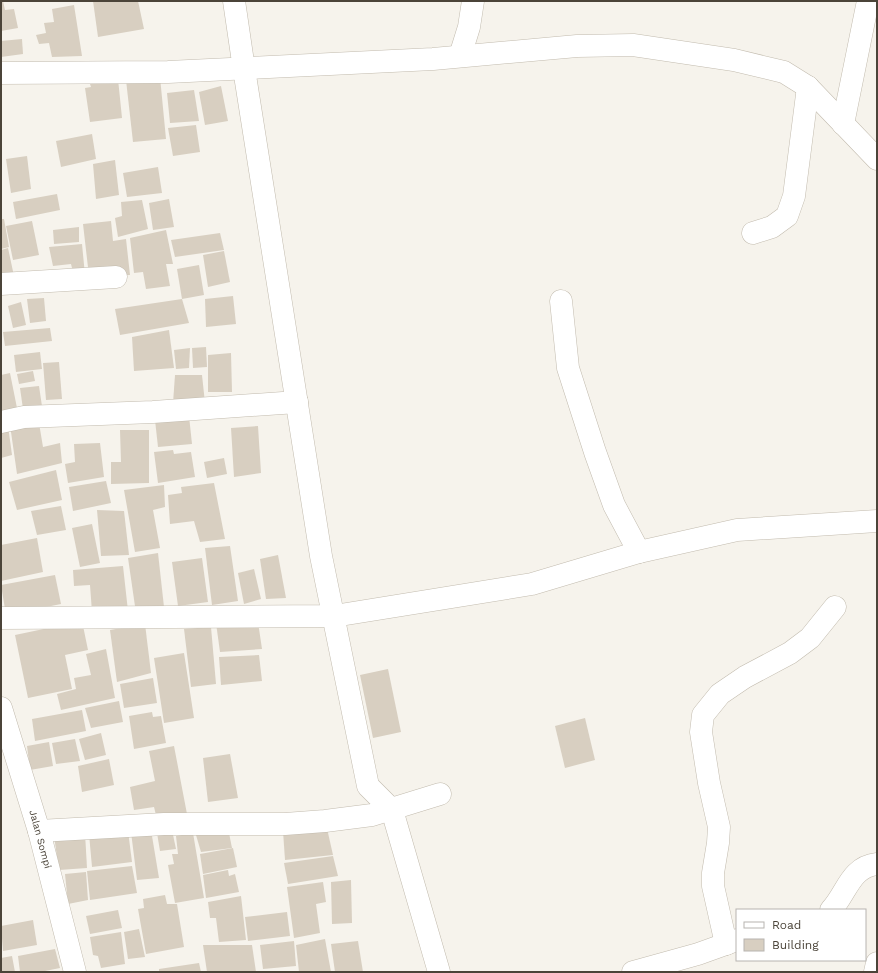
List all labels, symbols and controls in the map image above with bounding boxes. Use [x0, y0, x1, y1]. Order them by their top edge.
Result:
street label: Jalan Sompi [27, 809, 54, 870]
legend [736, 909, 866, 961]
text: Road [772, 918, 801, 932]
text: Building [772, 938, 819, 952]

